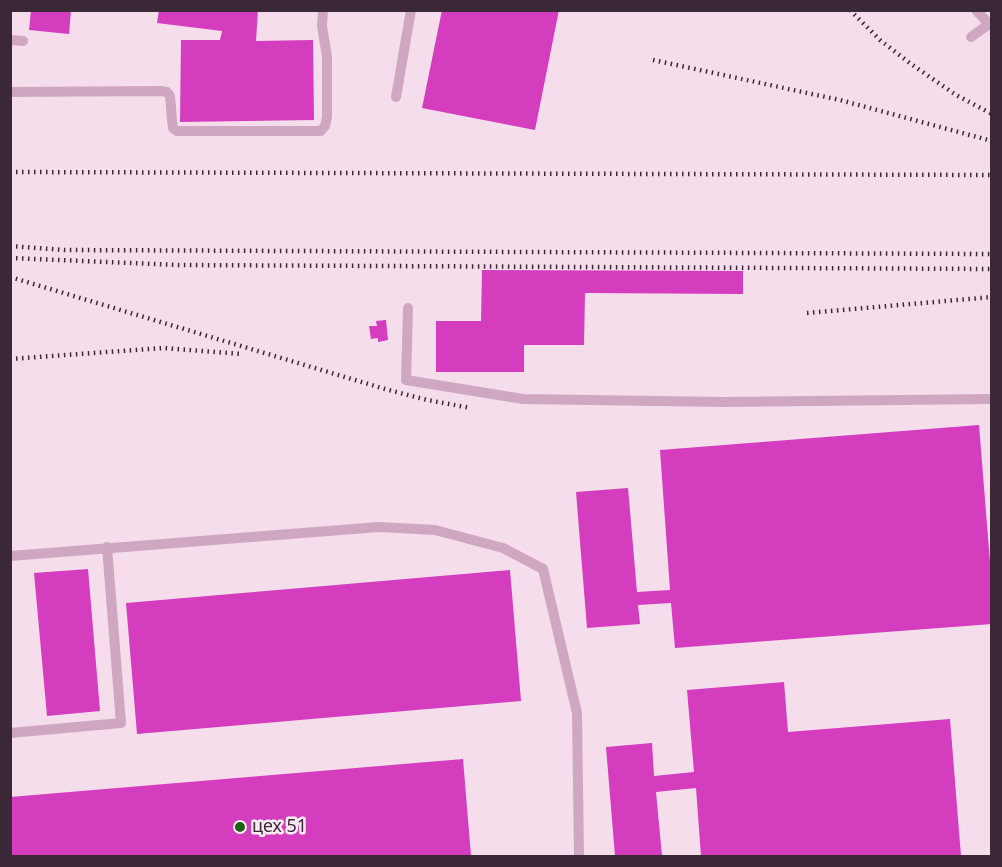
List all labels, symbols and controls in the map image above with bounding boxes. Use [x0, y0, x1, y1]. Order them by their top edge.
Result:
place label: цех 51 [252, 816, 307, 838]
marker: цех 51 [233, 820, 247, 834]

